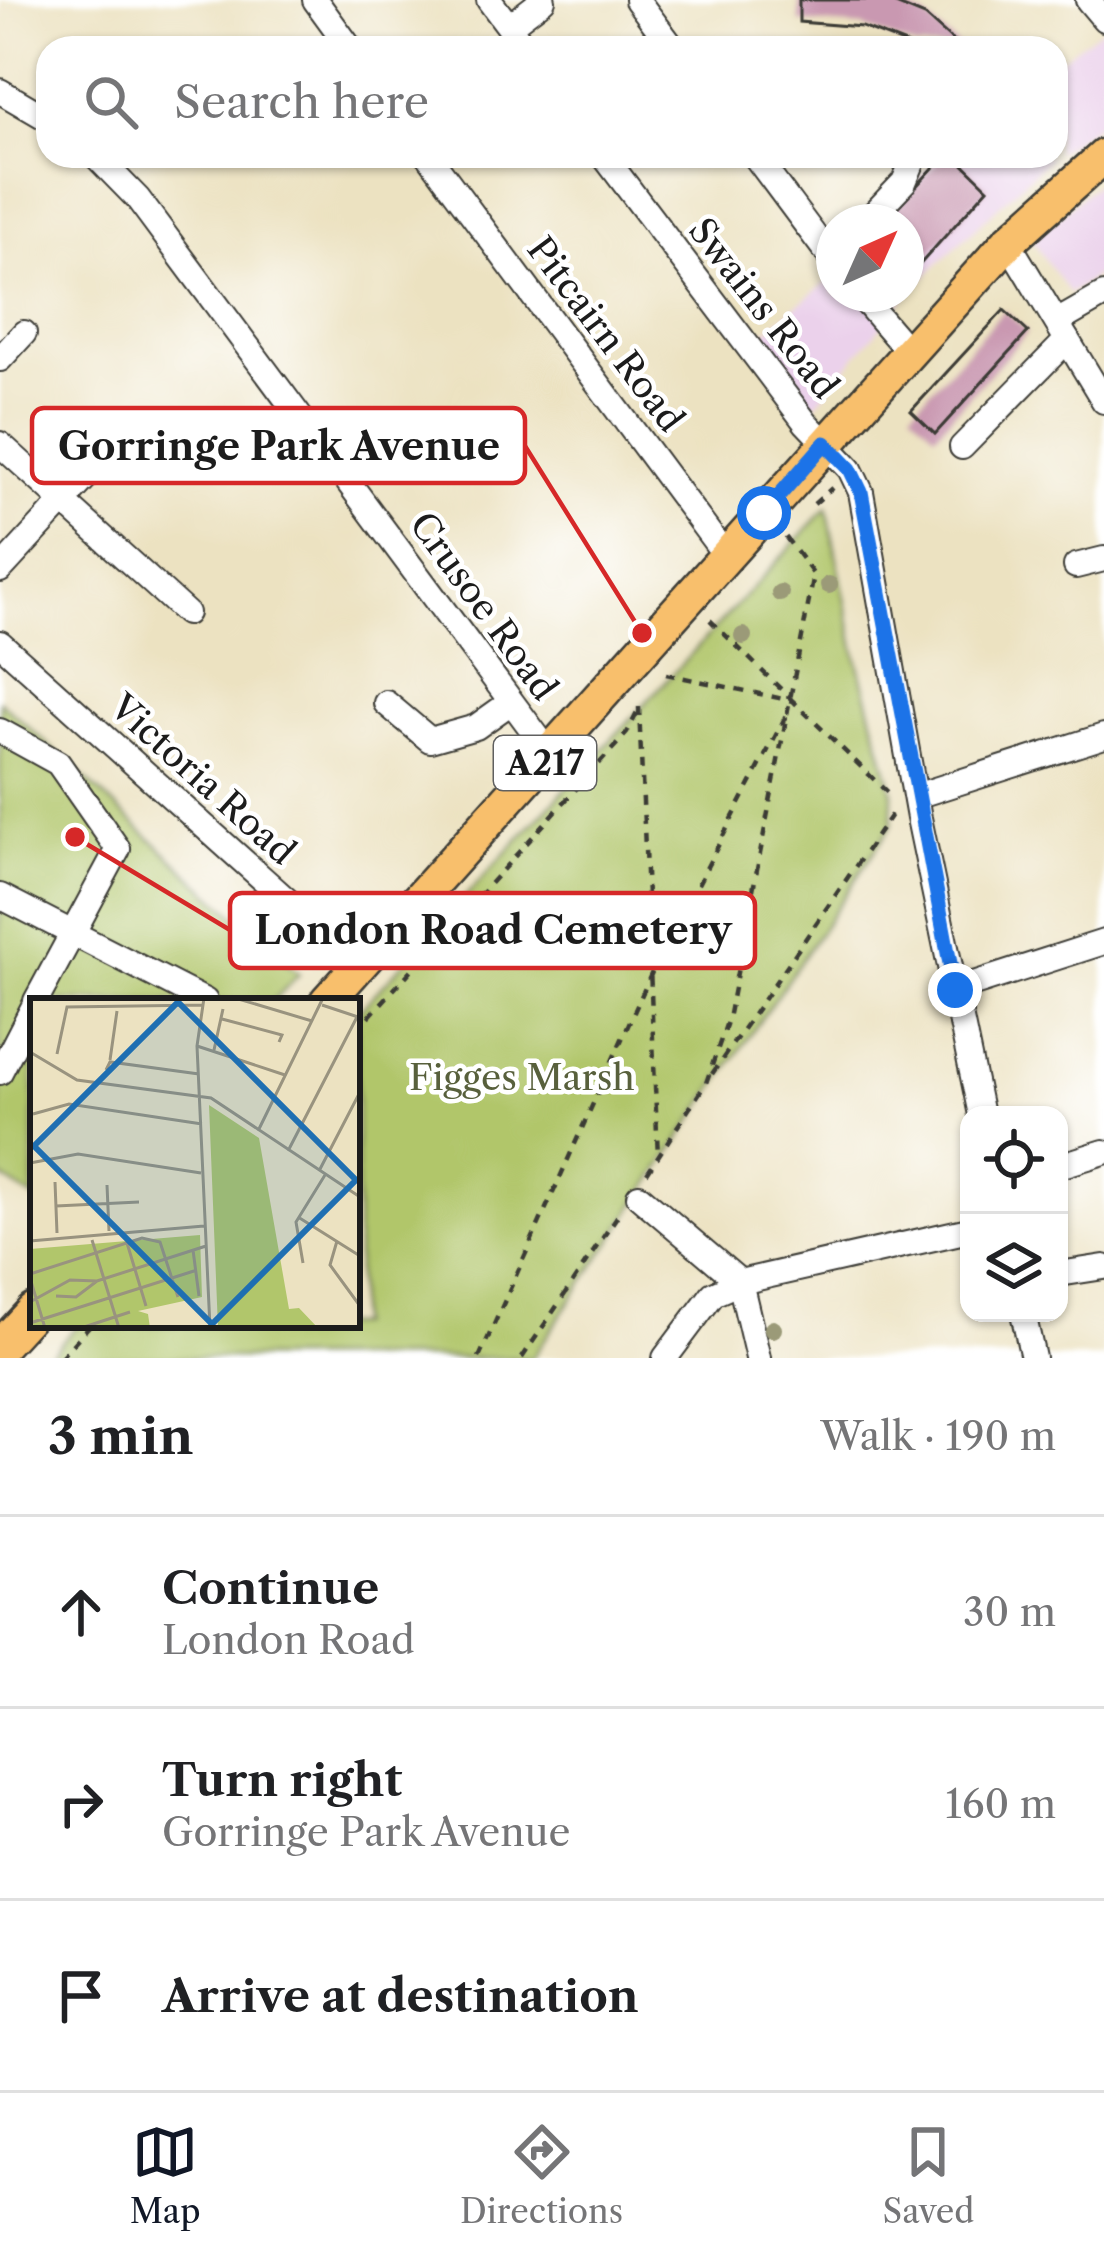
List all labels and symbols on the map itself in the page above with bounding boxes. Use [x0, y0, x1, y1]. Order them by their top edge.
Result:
north arrow [816, 204, 924, 312]
street label: Swains Road [680, 209, 848, 407]
street label: Pitcairn Road [518, 228, 694, 440]
callout: Gorringe Park Avenue [32, 408, 525, 483]
text: Gorringe Park Avenue [58, 422, 500, 470]
route start [737, 486, 791, 540]
street label: Crusoe Road [401, 503, 567, 709]
street label: Victoria Road [101, 684, 305, 874]
road number: A217 [494, 736, 596, 790]
callout: London Road Cemetery [230, 893, 755, 968]
text: London Road Cemetery [254, 906, 733, 954]
route end [928, 963, 982, 1017]
inset map [30, 998, 360, 1328]
park label: Figges Marsh [409, 1055, 635, 1099]

